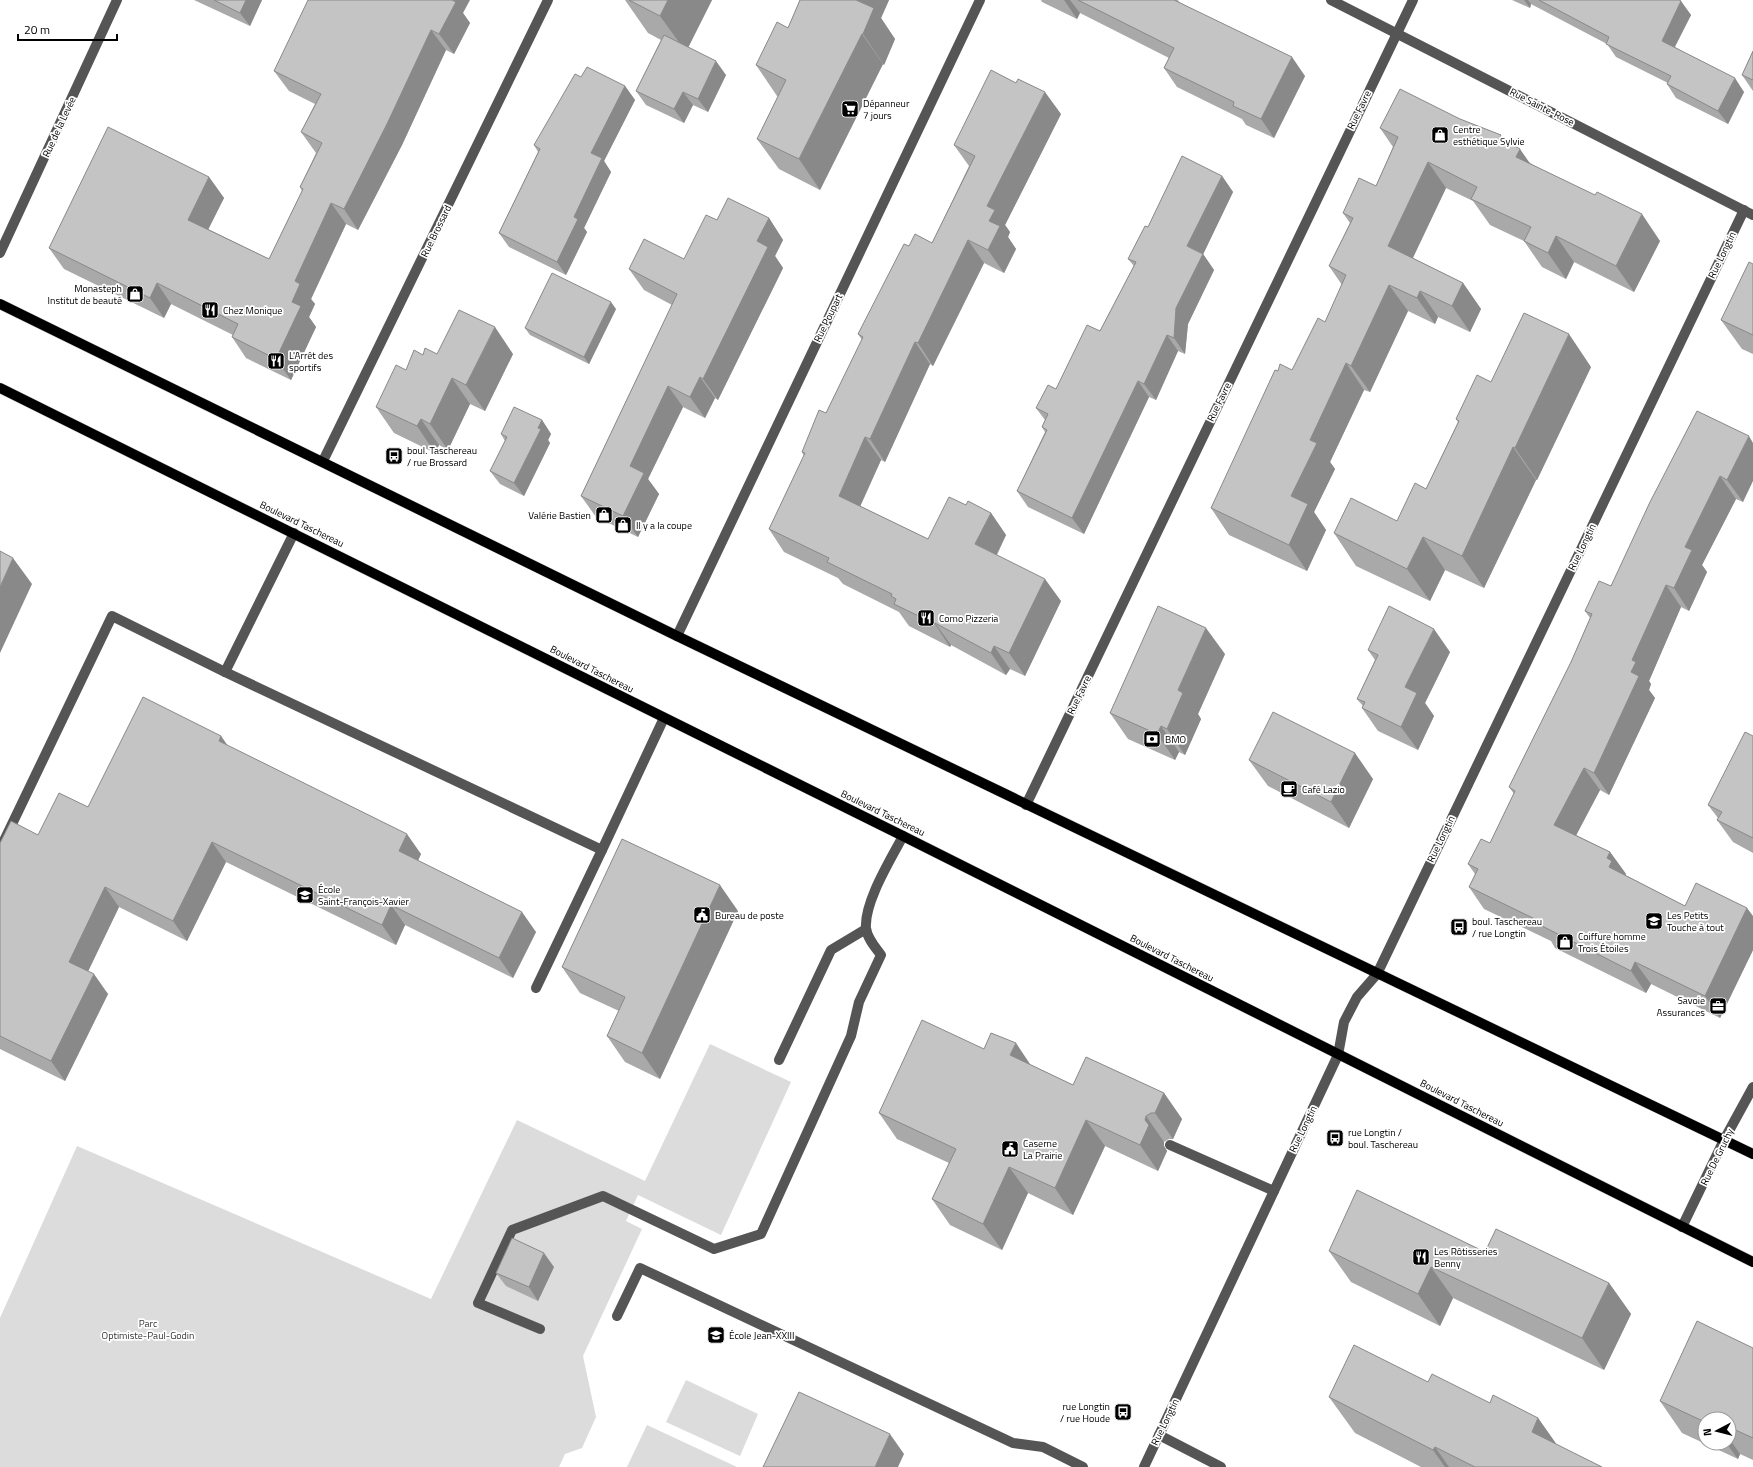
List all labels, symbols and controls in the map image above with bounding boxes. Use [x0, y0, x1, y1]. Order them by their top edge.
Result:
scale bar [18, 16, 117, 42]
text: 20 m [24, 20, 50, 39]
street label: Rue Sainte-Rose [1507, 84, 1577, 130]
street label: Rue Favre [1343, 88, 1375, 132]
street label: Rue de la Levée [38, 94, 80, 160]
place label: Dépanneur 7 jours [863, 96, 910, 123]
supermarket icon: Dépanneur 7 jours [840, 99, 860, 119]
place label: Centre esthétique Sylvie [1453, 122, 1525, 149]
shop icon: Centre esthétique Sylvie [1430, 125, 1450, 145]
street label: Rue Brossard [417, 202, 455, 260]
street label: Rue Longtin [1704, 229, 1740, 281]
place label: Monasteph Institut de beauté [48, 281, 122, 308]
shop icon: Monasteph Institut de beauté [125, 284, 145, 304]
street label: Rue Poupart [810, 291, 846, 345]
restaurant icon: Chez Monique [200, 300, 220, 320]
place label: Chez Monique [223, 303, 282, 318]
place label: L'Arrêt des sportifs [289, 348, 333, 375]
restaurant icon: L'Arrêt des sportifs [266, 351, 286, 371]
street label: Rue Favre [1203, 380, 1235, 424]
place label: boul. Taschereau / rue Brossard [407, 443, 477, 470]
bus stop icon: boul. Taschereau / rue Brossard [384, 446, 404, 466]
street label: Boulevard Taschereau [257, 497, 347, 551]
shop icon: Valérie Bastien [594, 505, 614, 525]
place label: Valérie Bastien [528, 508, 591, 523]
shop icon: Il y a la coupe [613, 515, 633, 535]
place label: Il y a la coupe [636, 518, 692, 533]
street label: Rue Longtin [1564, 521, 1600, 573]
restaurant icon: Como Pizzeria [916, 608, 936, 628]
place label: Como Pizzeria [939, 611, 998, 626]
street label: Boulevard Taschereau [548, 641, 636, 697]
street label: Rue Favre [1063, 673, 1095, 717]
bank icon: BMO [1142, 729, 1162, 749]
place label: BMO [1165, 732, 1187, 747]
cafe icon: Café Lazio [1279, 779, 1299, 799]
place label: Café Lazio [1302, 782, 1345, 797]
street label: Boulevard Taschereau [838, 786, 928, 840]
street label: Rue Longtin [1423, 813, 1459, 865]
place label: École Saint-François-Xavier [318, 882, 409, 909]
school or university icon: École Saint-François-Xavier [295, 885, 315, 905]
public building icon: Bureau de poste [692, 905, 712, 925]
place label: Bureau de poste [715, 908, 784, 923]
place label: Les Petits Touche à tout [1667, 908, 1724, 935]
school or university icon: Les Petits Touche à tout [1644, 911, 1664, 931]
place label: boul. Taschereau / rue Longtin [1472, 914, 1542, 941]
bus stop icon: boul. Taschereau / rue Longtin [1449, 917, 1469, 937]
place label: Coiffure homme Trois Étoiles [1578, 929, 1646, 956]
street label: Boulevard Taschereau [1128, 930, 1216, 986]
shop icon: Coiffure homme Trois Étoiles [1555, 932, 1575, 952]
place label: Savoie Assurances [1657, 993, 1705, 1020]
office icon: Savoie Assurances [1708, 996, 1728, 1016]
street label: Boulevard Taschereau [1418, 1075, 1506, 1131]
street label: Rue Longtin [1285, 1103, 1321, 1155]
place label: rue Longtin / boul. Taschereau [1348, 1125, 1418, 1152]
street label: Rue De Gruchy [1697, 1126, 1737, 1188]
bus stop icon: rue Longtin / boul. Taschereau [1325, 1128, 1345, 1148]
place label: Caserne La Prairie [1023, 1136, 1062, 1163]
public building icon: Caserne La Prairie [1000, 1139, 1020, 1159]
place label: Les Rôtisseries Benny [1434, 1244, 1498, 1271]
restaurant icon: Les Rôtisseries Benny [1411, 1247, 1431, 1267]
park label: Parc Optimiste-Paul-Godin [102, 1316, 194, 1343]
school or university icon: École Jean-XXIII [706, 1325, 726, 1345]
place label: École Jean-XXIII [729, 1328, 794, 1343]
street label: Rue Longtin [1147, 1396, 1183, 1448]
place label: rue Longtin / rue Houde [1060, 1399, 1110, 1426]
bus stop icon: rue Longtin / rue Houde [1113, 1402, 1133, 1422]
north arrow [1697, 1411, 1737, 1451]
text: N [1699, 1427, 1715, 1437]

